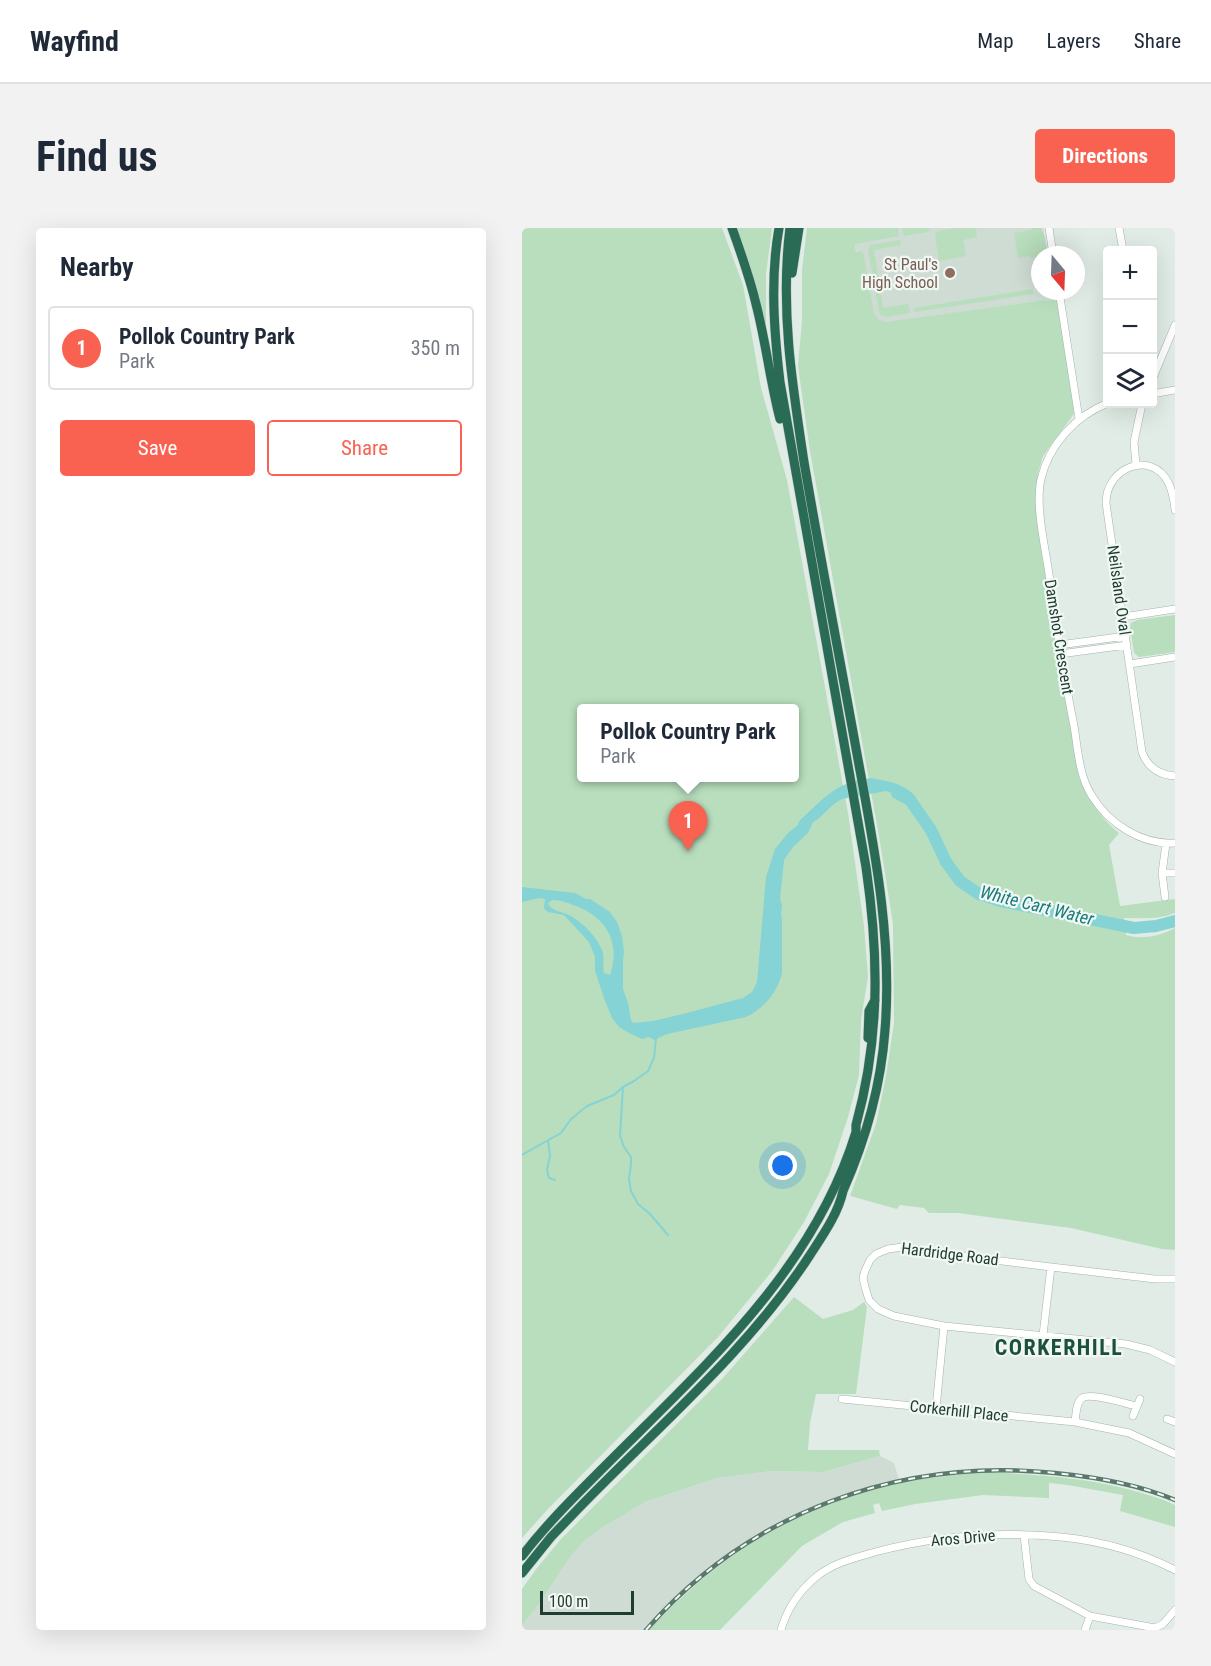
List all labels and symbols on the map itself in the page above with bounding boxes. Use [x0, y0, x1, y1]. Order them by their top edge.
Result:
north arrow [1031, 246, 1085, 300]
place label: St Paul's High School [862, 255, 938, 292]
marker: St Paul's High School [943, 266, 957, 280]
street label: Neilsland Oval [1103, 544, 1135, 636]
street label: Damshot Crescent [1041, 578, 1078, 696]
pin: 1 [668, 802, 708, 851]
water label: White Cart Water [978, 881, 1097, 929]
your location [768, 1151, 797, 1180]
street label: Hardridge Road [900, 1239, 1000, 1269]
district label: CORKERHILL [995, 1335, 1123, 1360]
street label: Corkerhill Place [909, 1396, 1009, 1426]
street label: Aros Drive [930, 1526, 996, 1550]
scale bar [540, 1588, 634, 1616]

